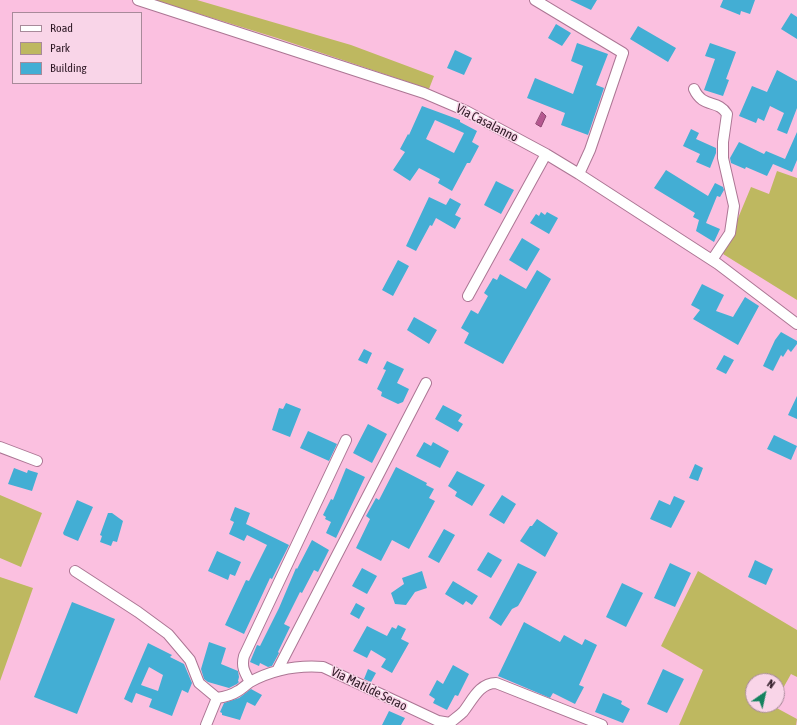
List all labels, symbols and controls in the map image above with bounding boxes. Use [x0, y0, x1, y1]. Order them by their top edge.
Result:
legend [12, 12, 142, 84]
text: Road [50, 21, 73, 35]
text: Park [50, 41, 70, 55]
text: Building [50, 61, 87, 75]
street label: Via Casalanno [453, 101, 521, 145]
street label: Via Matilde Serao [328, 664, 410, 714]
north arrow [745, 673, 785, 713]
text: N [765, 677, 777, 691]

